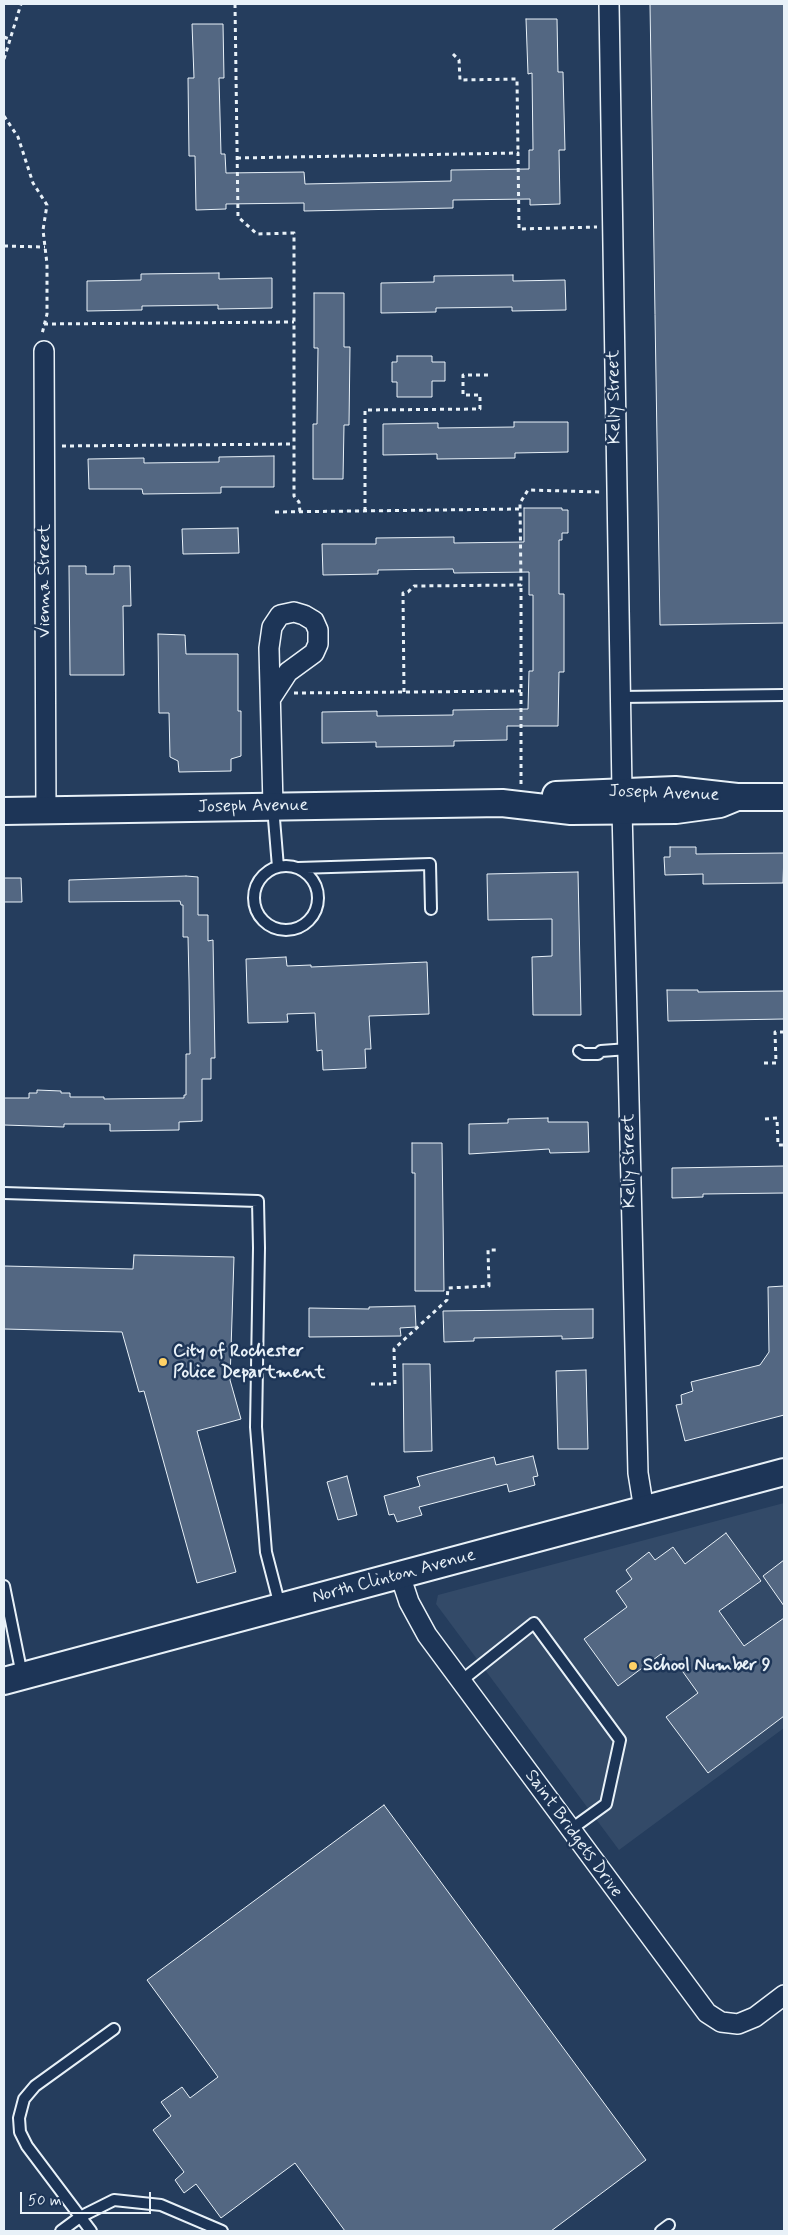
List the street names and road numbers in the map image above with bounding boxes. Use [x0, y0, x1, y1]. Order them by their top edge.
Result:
street label: Kelly Street [603, 350, 627, 444]
street label: Vienna Street [34, 524, 56, 638]
street label: Joseph Avenue [608, 781, 720, 807]
street label: Joseph Avenue [197, 795, 309, 819]
street label: Kelly Street [618, 1114, 642, 1208]
street label: North Clinton Avenue [310, 1545, 478, 1609]
street label: Saint Bridgets Drive [519, 1766, 627, 1902]

